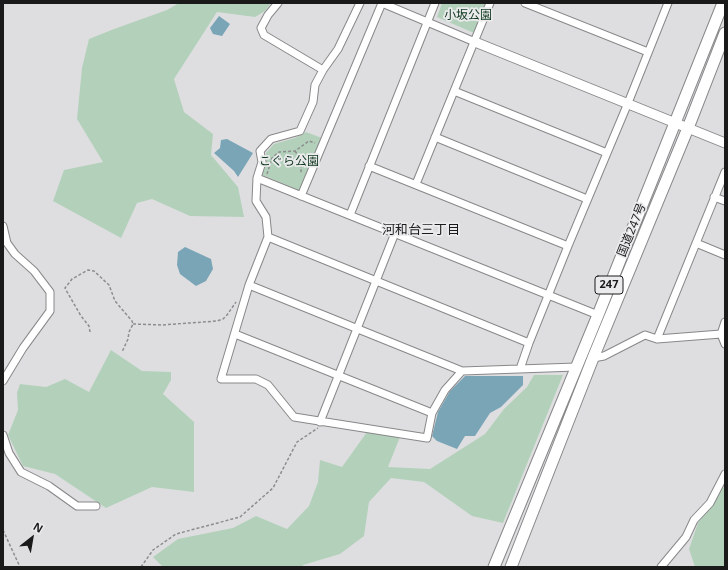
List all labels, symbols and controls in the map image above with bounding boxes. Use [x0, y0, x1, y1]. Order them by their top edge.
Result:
park label: 小坂公園 [444, 9, 492, 23]
park label: こぐら公園 [259, 155, 319, 169]
street label: 国道247号 [615, 201, 649, 259]
district label: 河和台三丁目 [382, 222, 460, 238]
road number: 247 [595, 276, 623, 294]
north arrow [12, 518, 52, 558]
text: N [31, 519, 46, 536]

